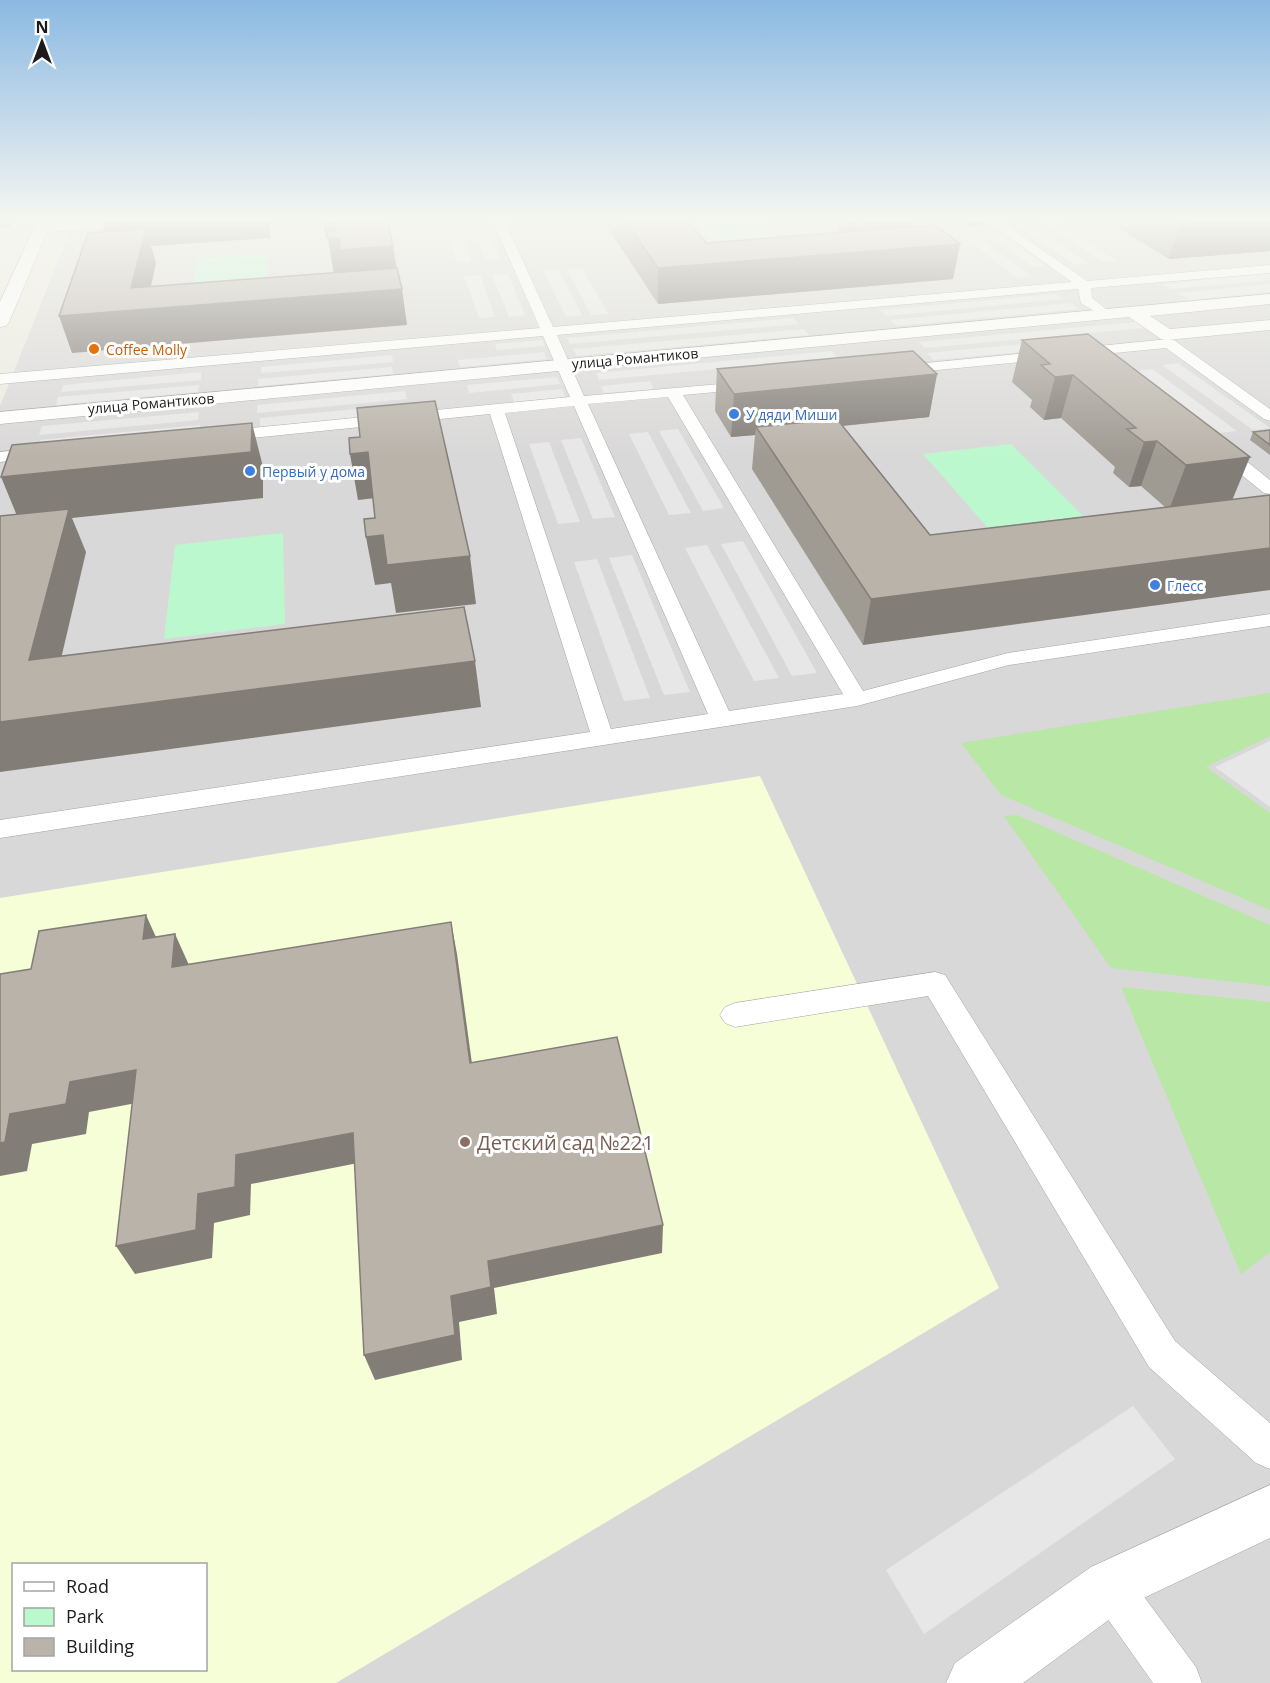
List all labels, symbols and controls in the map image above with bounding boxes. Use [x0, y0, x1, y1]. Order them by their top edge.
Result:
north arrow [12, 12, 72, 72]
text: N [35, 16, 49, 38]
place label: Coffee Molly [106, 340, 188, 359]
marker: Coffee Molly [87, 342, 101, 356]
street label: улица Романтиков [571, 343, 699, 373]
street label: улица Романтиков [87, 388, 215, 418]
place label: У дяди Миши [746, 405, 838, 424]
marker: У дяди Миши [727, 407, 741, 421]
place label: Первый у дома [262, 462, 365, 481]
marker: Первый у дома [243, 464, 257, 478]
place label: Глесс [1167, 576, 1204, 595]
marker: Глесс [1148, 578, 1162, 592]
place label: Детский сад №221 [477, 1129, 654, 1156]
marker: Детский сад №221 [458, 1135, 472, 1149]
legend [12, 1563, 207, 1671]
text: Road [66, 1574, 109, 1598]
text: Park [66, 1604, 104, 1628]
text: Building [66, 1634, 134, 1658]

